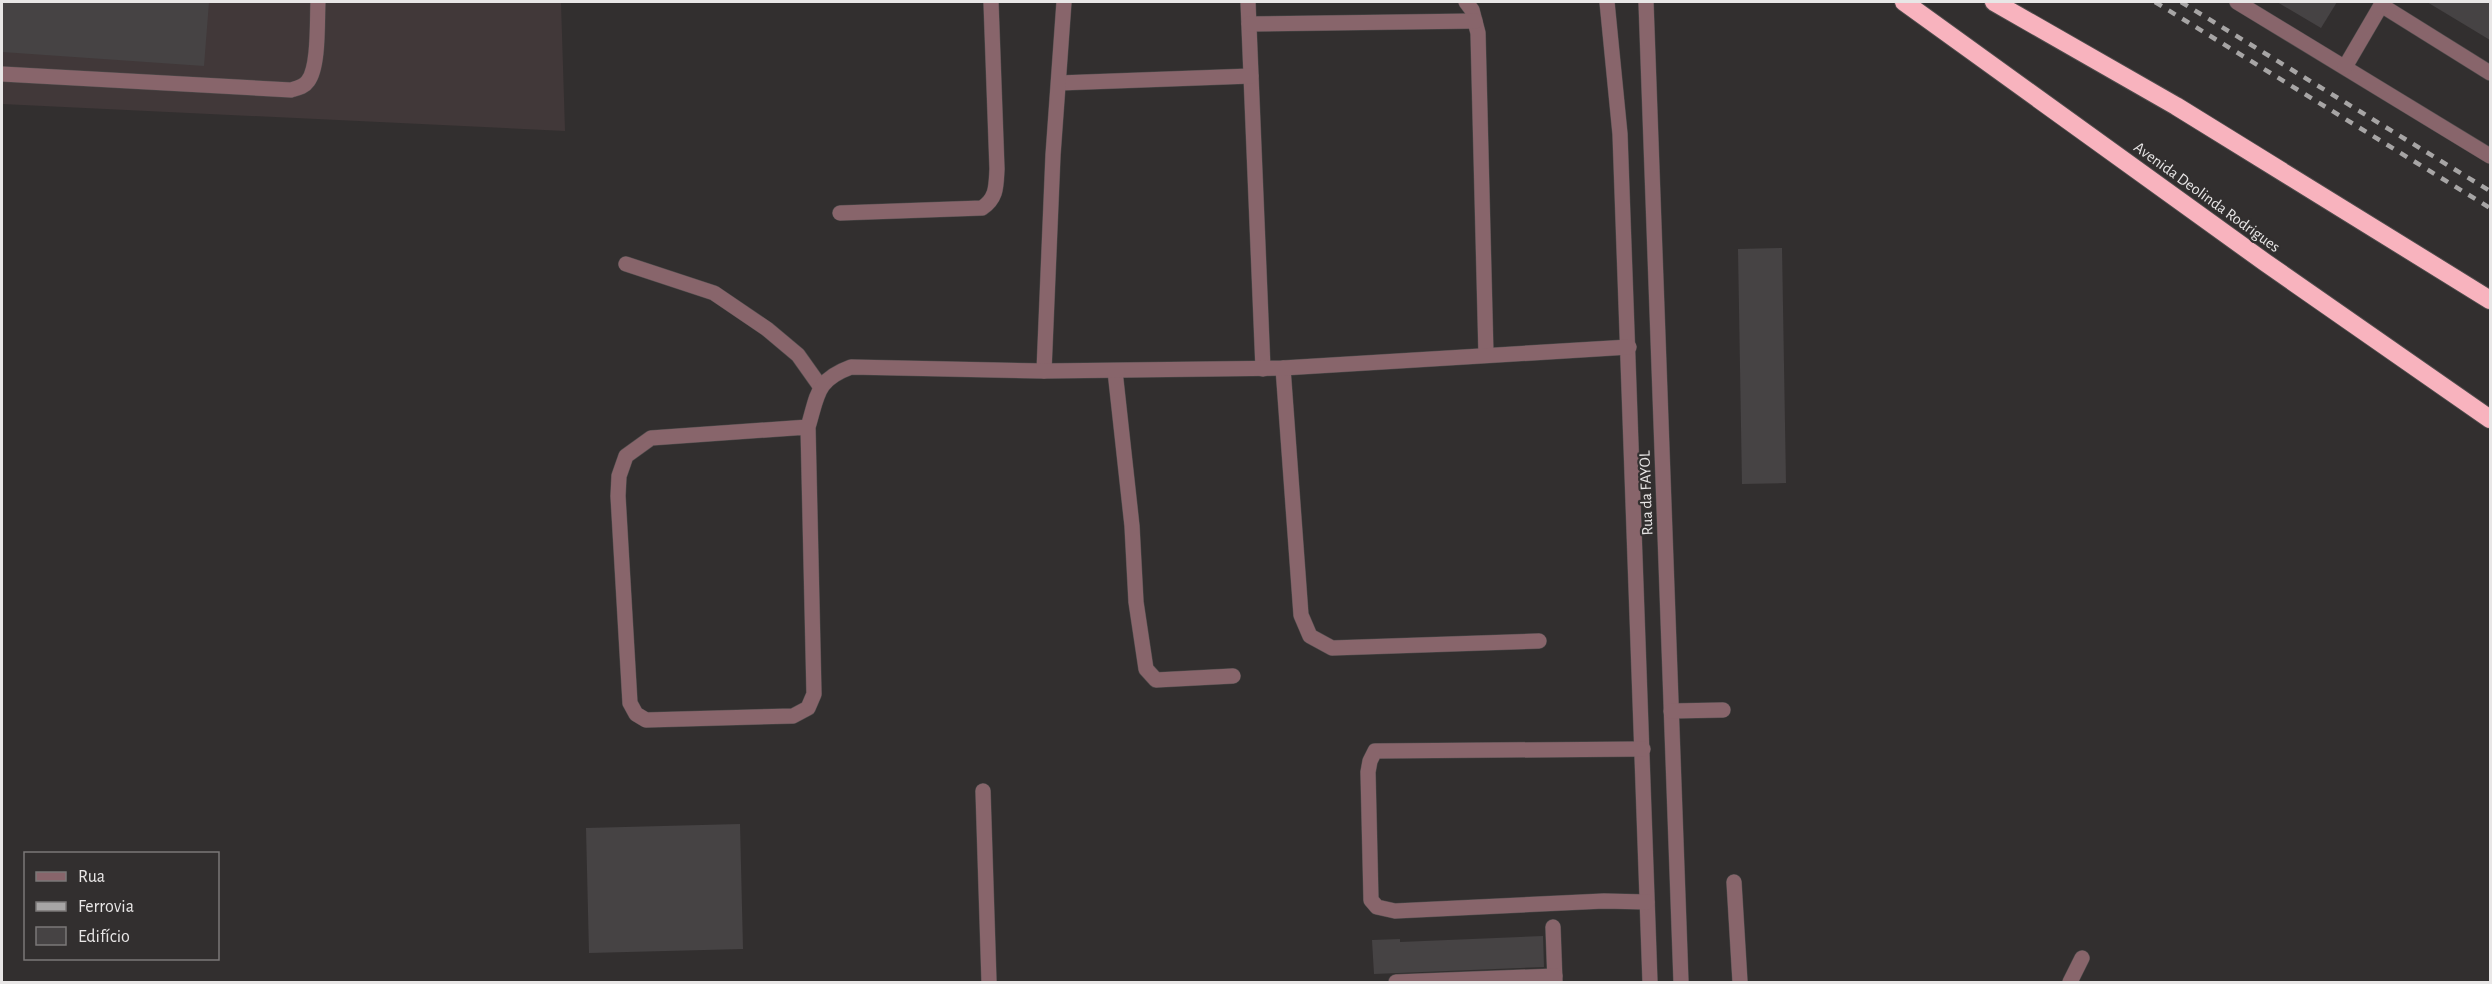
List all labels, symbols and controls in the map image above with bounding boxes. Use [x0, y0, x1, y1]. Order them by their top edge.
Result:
street label: Avenida Deolinda Rodrigues [2131, 139, 2283, 255]
street label: Rua da FAYOL [1637, 450, 1655, 536]
legend [24, 852, 219, 960]
text: Rua [78, 868, 105, 886]
text: Ferrovia [78, 898, 134, 916]
text: Edifício [78, 928, 130, 946]

